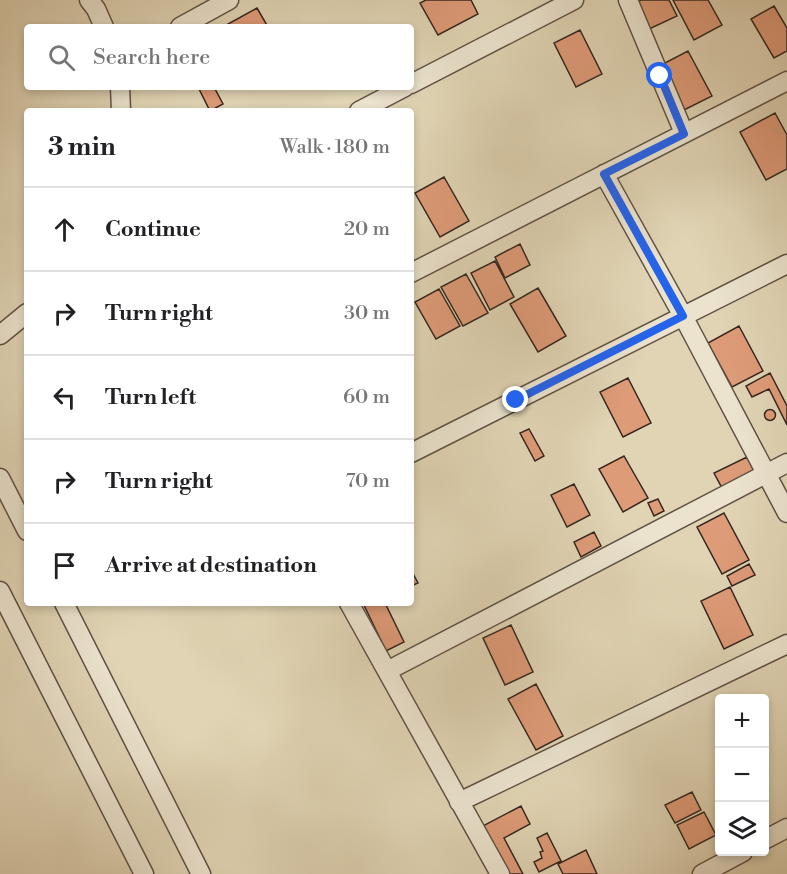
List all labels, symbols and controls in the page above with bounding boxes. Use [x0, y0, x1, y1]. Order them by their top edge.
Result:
search box [24, 24, 414, 90]
icon: search [45, 41, 78, 74]
text: Search here [93, 44, 210, 71]
route start [646, 62, 672, 88]
text: 3 min [48, 131, 116, 163]
text: Walk · 180 m [280, 135, 390, 160]
icon: ahead [48, 213, 81, 246]
text: Continue [105, 216, 201, 243]
text: 20 m [344, 217, 390, 242]
icon: right [48, 297, 81, 330]
text: Turn right [105, 300, 213, 327]
text: 30 m [344, 301, 390, 326]
icon: left [48, 381, 81, 414]
text: Turn left [105, 384, 196, 411]
text: 60 m [343, 385, 390, 410]
route end [502, 386, 528, 412]
icon: right [48, 465, 81, 498]
text: Turn right [105, 468, 213, 495]
text: 70 m [346, 469, 390, 494]
icon: arrive [48, 549, 81, 582]
text: Arrive at destination [105, 552, 317, 579]
map controls [715, 694, 769, 856]
button: + [715, 694, 769, 748]
button: − [715, 748, 769, 802]
button: layers [715, 802, 769, 856]

